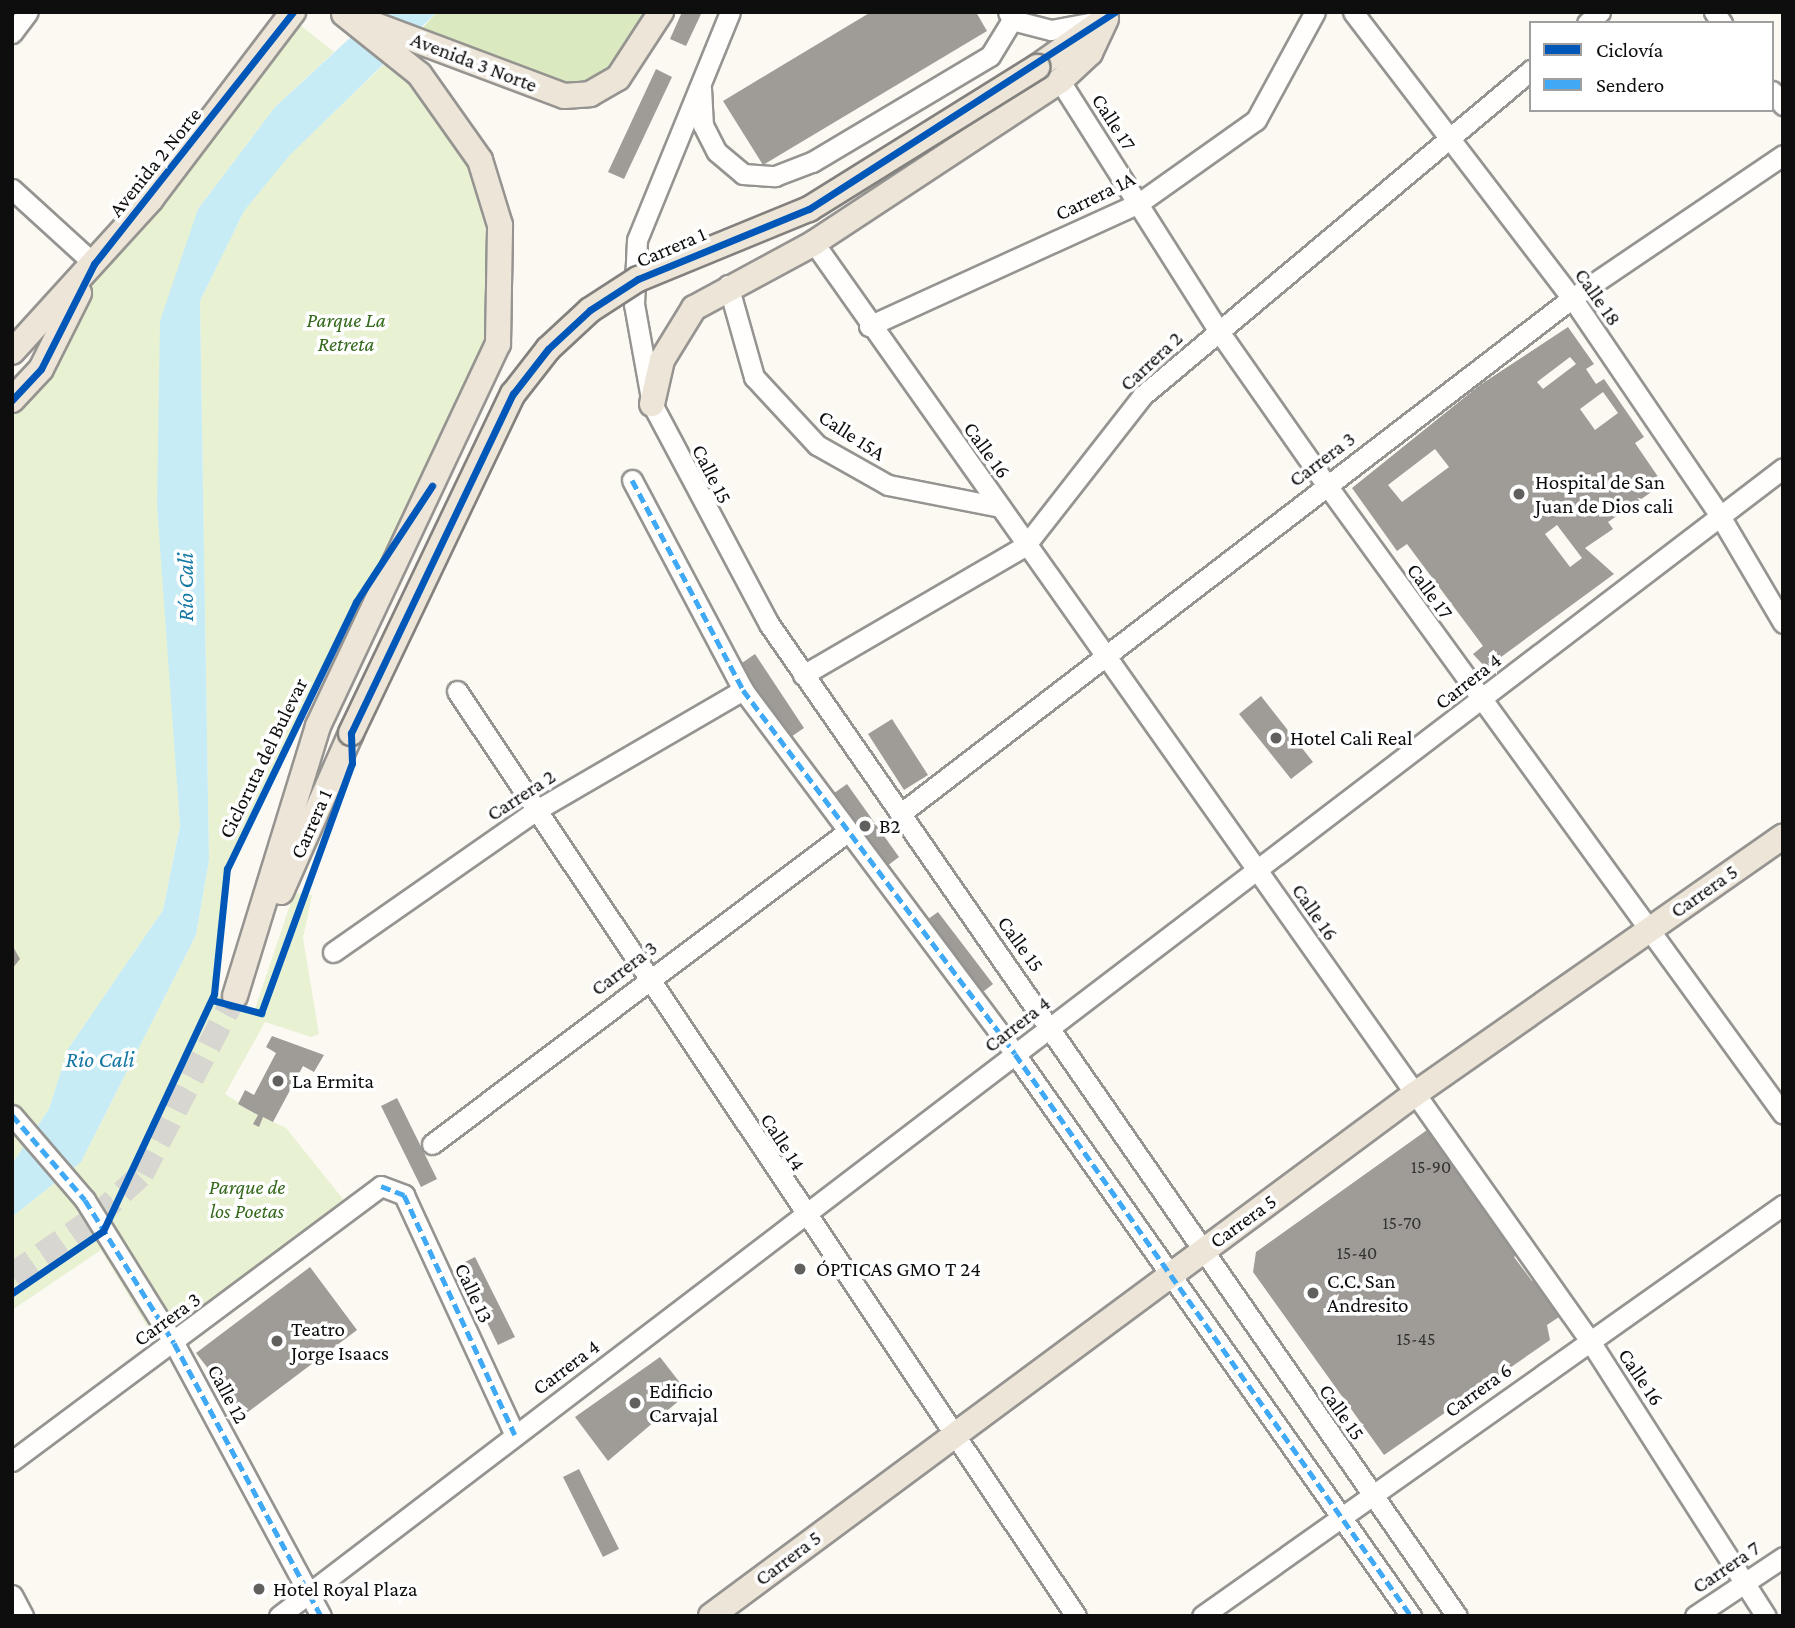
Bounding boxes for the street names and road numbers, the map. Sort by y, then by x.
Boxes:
street label: Avenida 3 Norte [407,26,541,98]
street label: Calle 17 [1086,89,1142,155]
street label: Avenida 2 Norte [103,102,207,222]
street label: Carrera 1A [1051,166,1139,226]
street label: Carrera 1 [632,221,710,273]
street label: Calle 18 [1569,263,1627,331]
street label: Carrera 2 [1114,326,1188,396]
street label: Calle 15A [814,404,890,466]
street label: Calle 16 [958,417,1016,483]
street label: Carrera 3 [1284,426,1360,492]
street label: Calle 15 [686,440,738,508]
street label: Calle 17 [1401,558,1459,624]
street label: Carrera 4 [1430,647,1506,715]
street label: Cicloruta del Bulevar [213,674,313,842]
street label: Carrera 2 [482,764,560,826]
street label: Carrera 1 [285,785,337,863]
street label: Carrera 5 [1666,859,1742,923]
street label: Calle 16 [1286,879,1344,945]
street label: Calle 15 [992,911,1050,977]
street label: Carrera 3 [586,935,662,1001]
street label: Carrera 4 [979,990,1055,1058]
street label: Calle 14 [755,1108,811,1176]
street label: Carrera 5 [1205,1188,1281,1254]
street label: Calle 13 [449,1259,499,1327]
street label: Carrera 3 [129,1286,205,1352]
street label: Carrera 4 [528,1334,604,1400]
street label: Calle 16 [1613,1343,1669,1411]
street label: Carrera 6 [1439,1357,1517,1423]
street label: Calle 12 [202,1360,254,1428]
street label: Calle 15 [1314,1379,1370,1445]
street label: Carrera 5 [750,1525,826,1591]
street label: Carrera 7 [1687,1535,1765,1599]

